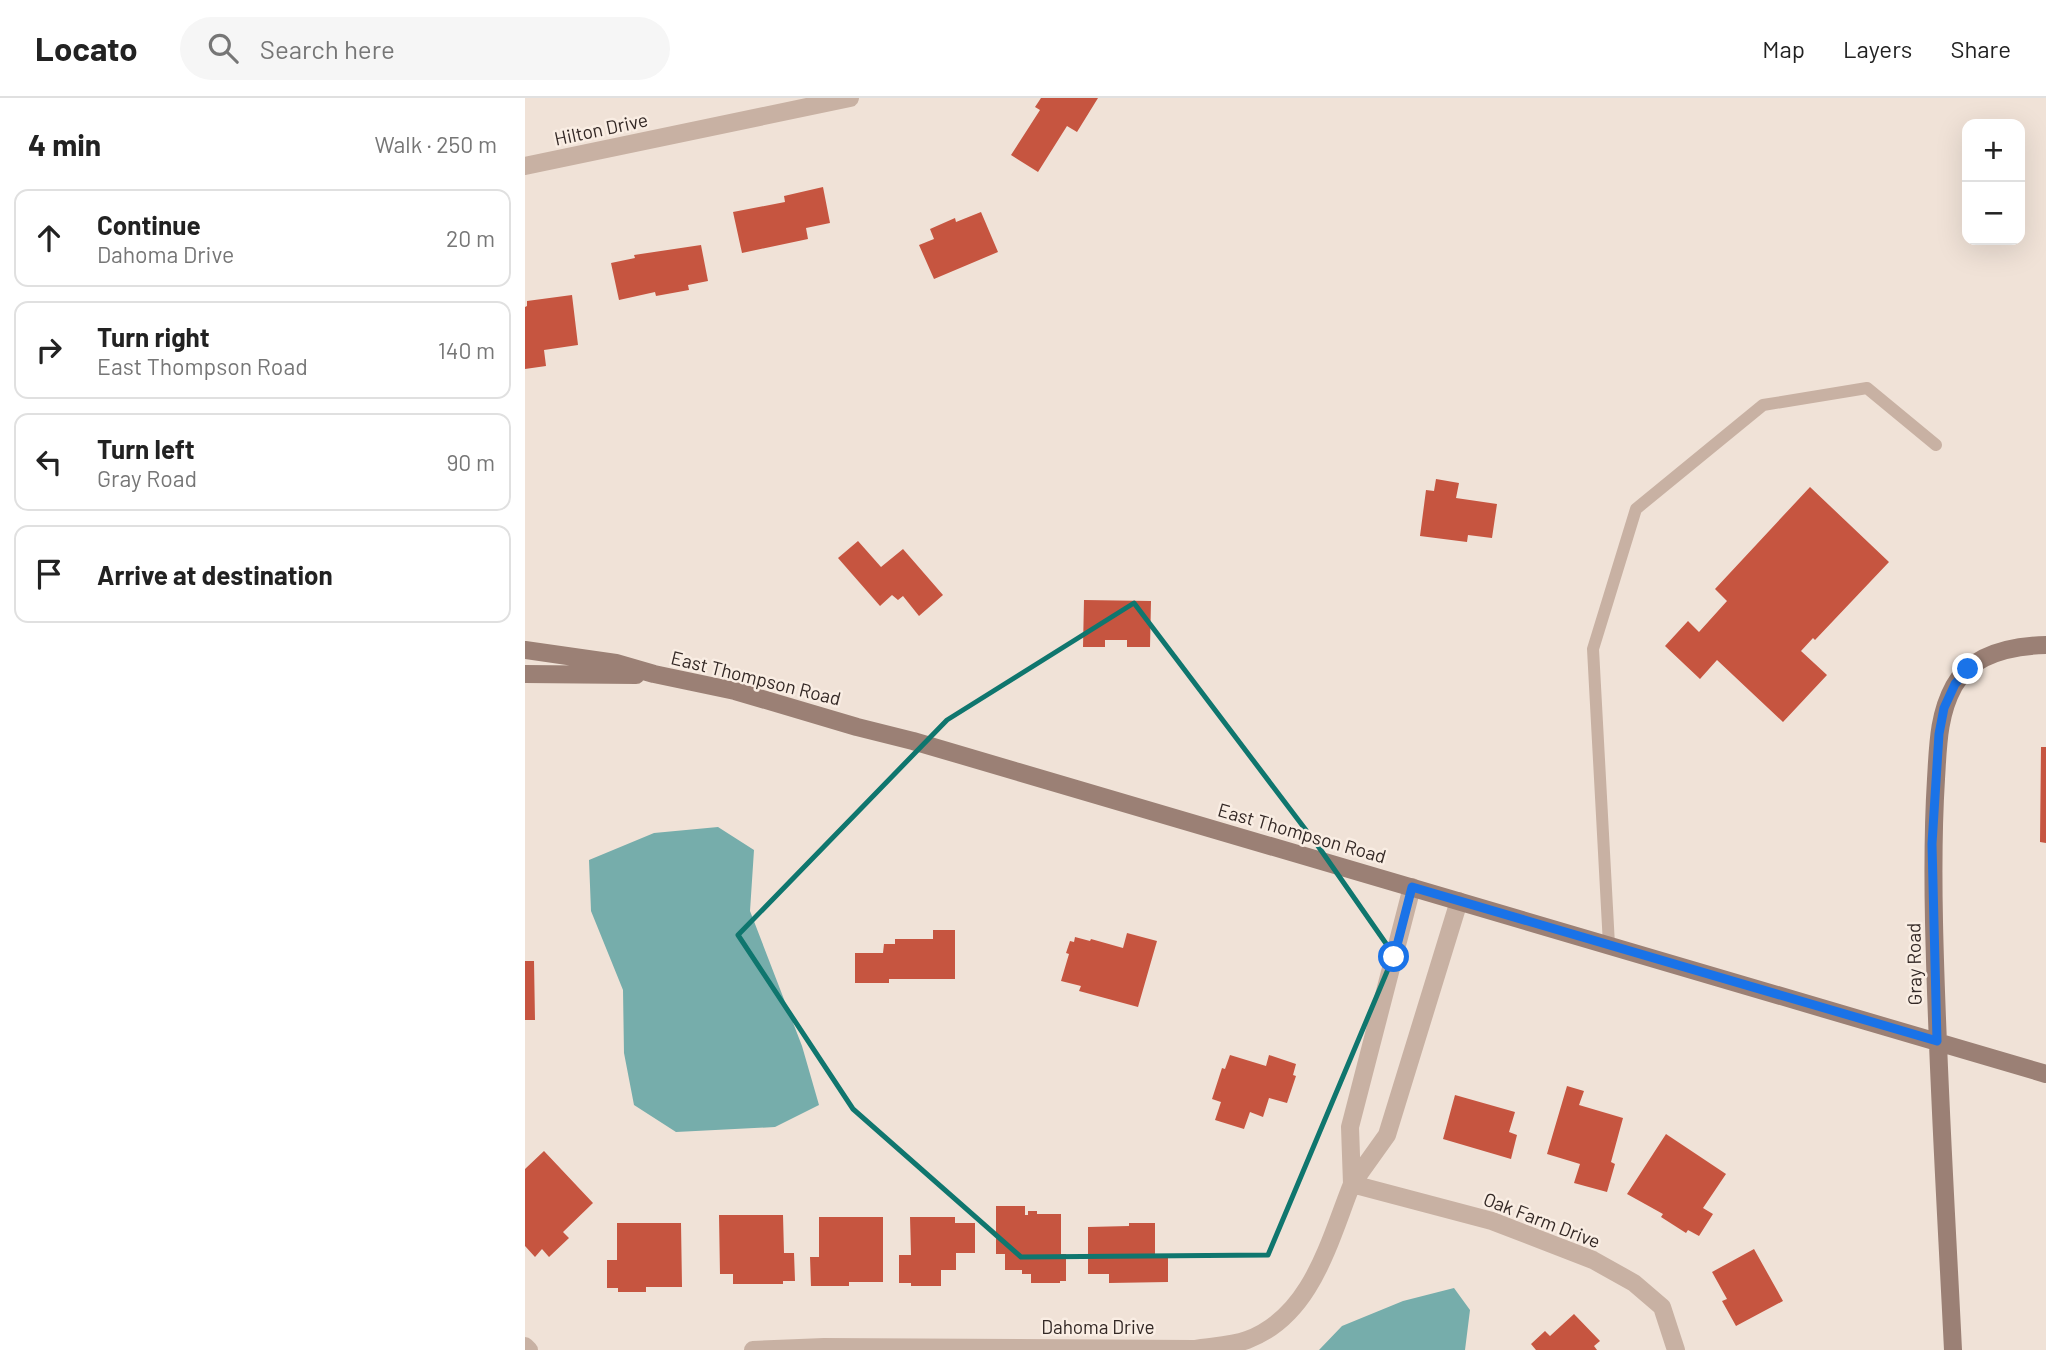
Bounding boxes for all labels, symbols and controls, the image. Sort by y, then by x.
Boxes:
search box [180,17,670,80]
text: Locato [35,28,138,68]
icon: search [204,29,242,67]
text: Search here [260,33,395,64]
text: Map [1762,34,1805,63]
text: Layers [1843,34,1912,63]
text: Share [1950,34,2011,63]
street label: Hilton Drive [552,107,650,150]
map controls [1962,119,2025,245]
button: + [1962,119,2025,182]
text: 4 min [28,126,101,162]
text: Walk · 250 m [375,130,497,158]
button: − [1962,182,2025,245]
text: Continue [97,209,201,240]
icon: ahead [30,219,68,257]
text: 20 m [446,224,495,252]
text: Dahoma Drive [97,240,234,268]
text: Turn right [97,321,210,352]
icon: right [30,331,68,369]
text: 140 m [438,336,495,364]
text: East Thompson Road [97,352,308,380]
text: Turn left [97,433,195,464]
icon: left [30,443,68,481]
text: 90 m [446,448,495,476]
text: Gray Road [97,464,197,492]
icon: arrive [30,555,68,593]
text: Arrive at destination [97,559,333,590]
street label: East Thompson Road [669,645,843,710]
route end [1952,653,1983,684]
street label: East Thompson Road [1215,797,1389,868]
street label: Gray Road [1901,922,1926,1006]
route start [1378,941,1409,972]
street label: Oak Farm Drive [1480,1187,1604,1252]
street label: Dahoma Drive [1041,1315,1155,1338]

